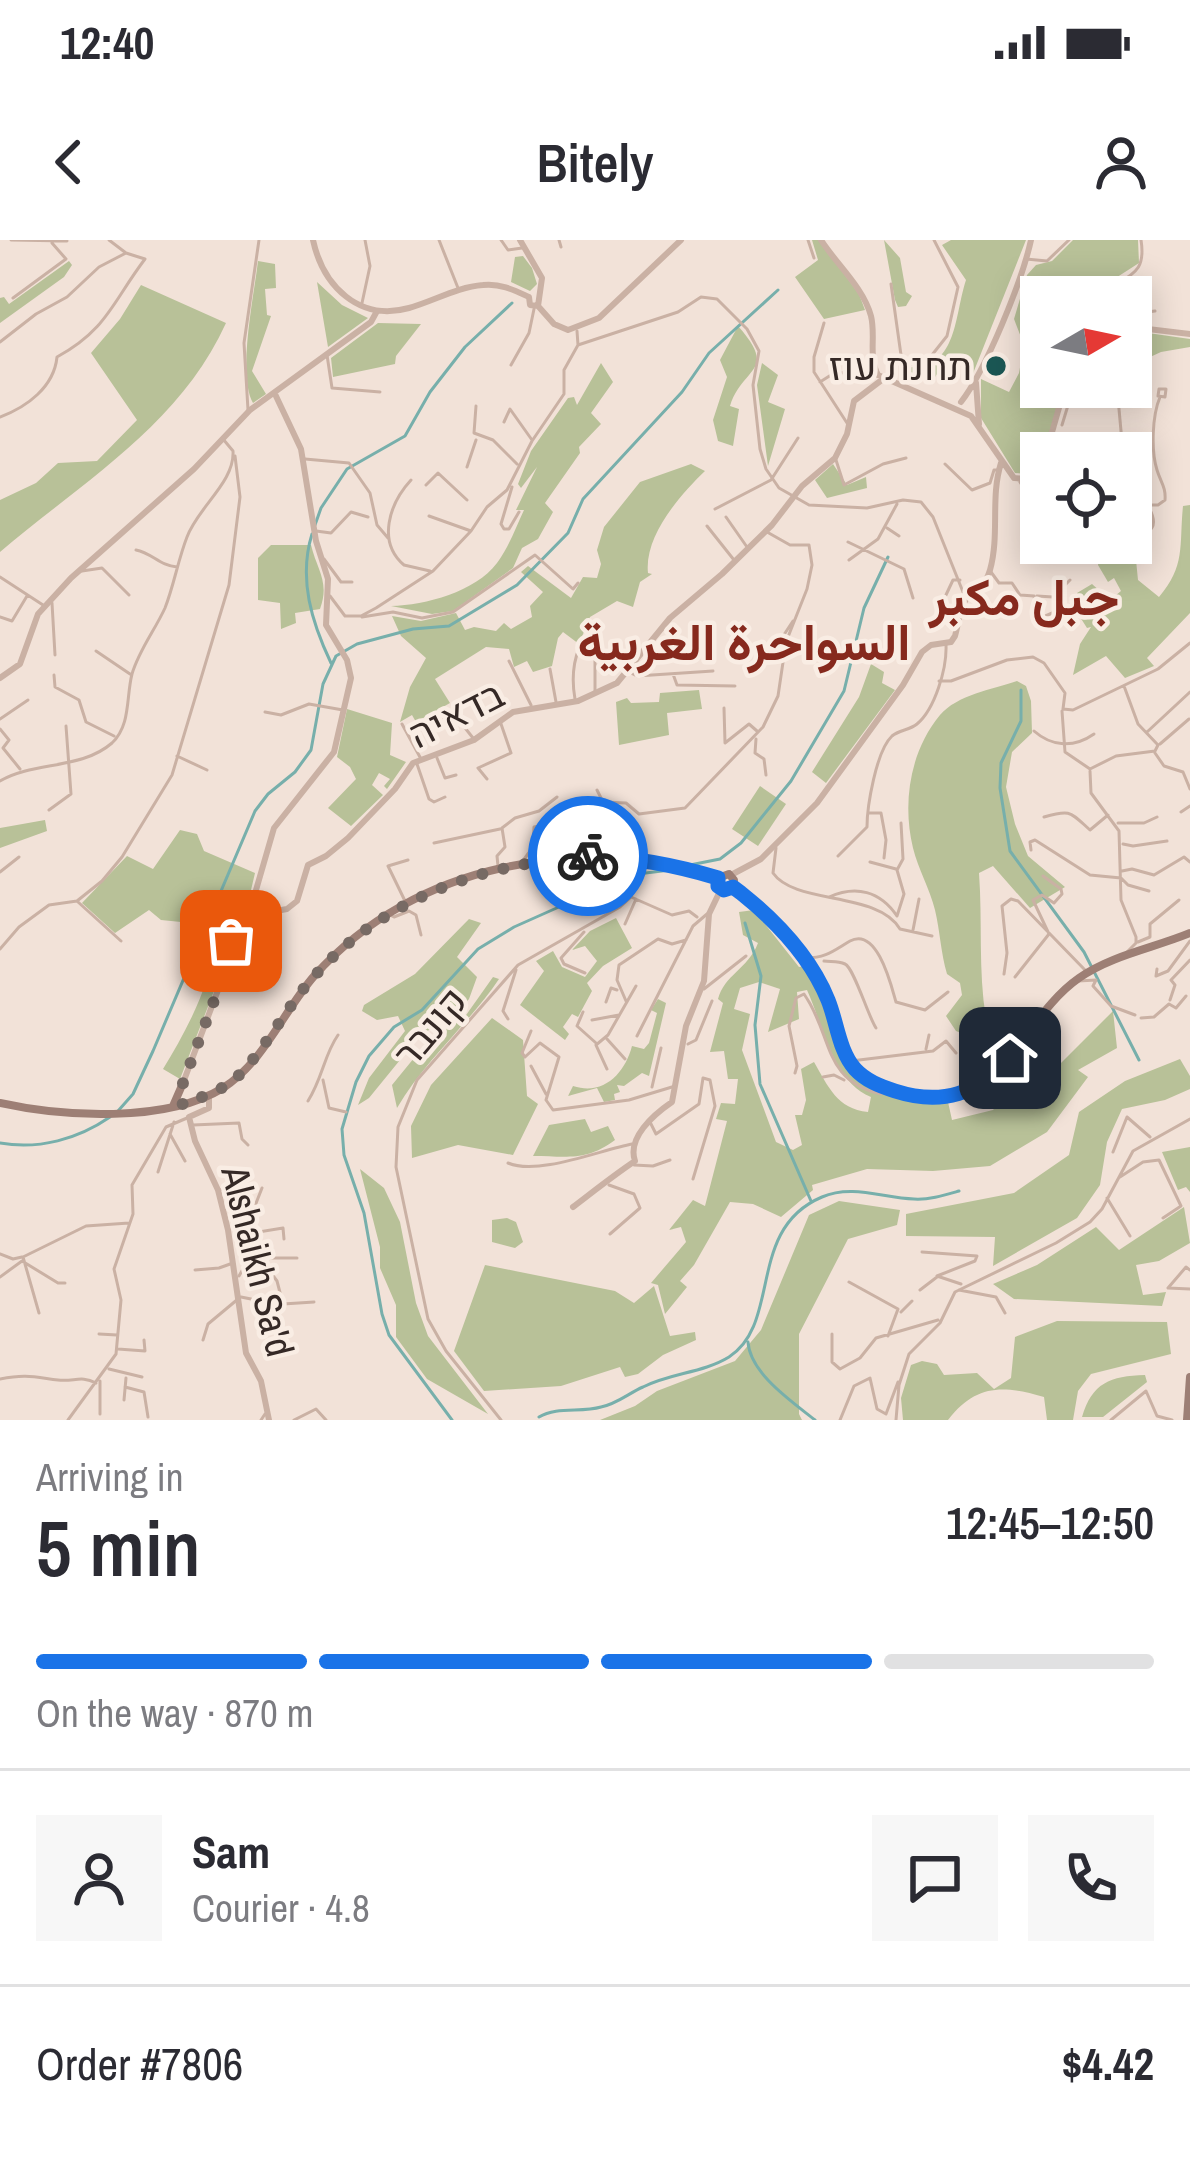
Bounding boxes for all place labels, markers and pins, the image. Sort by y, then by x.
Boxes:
place label: תחנת עוז [829,340,972,392]
marker: תחנת עוז [983,353,1009,379]
pin [180,890,282,992]
pin [959,1007,1061,1109]

